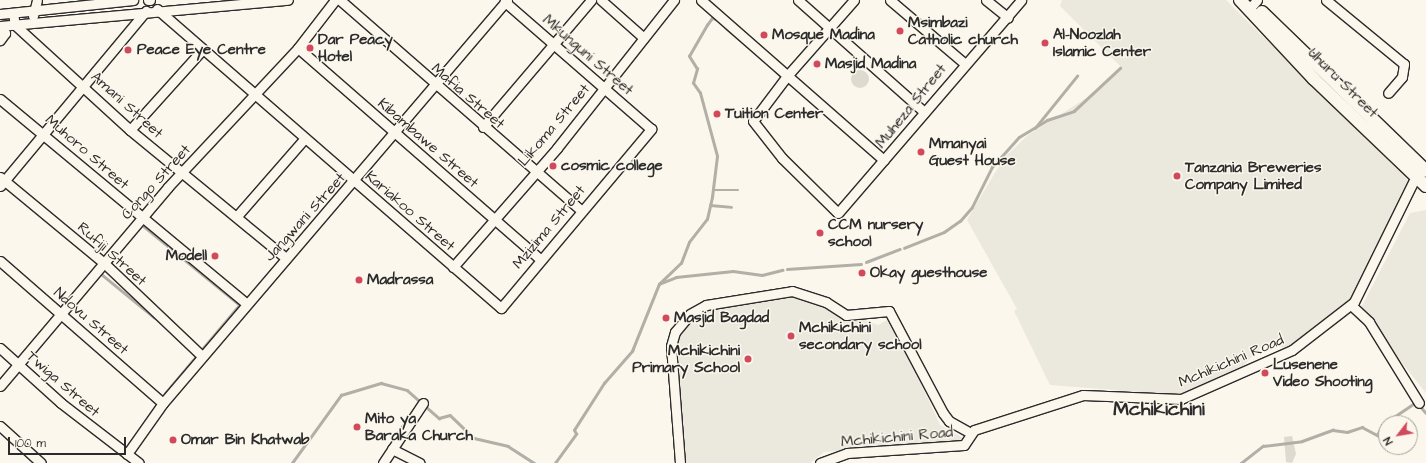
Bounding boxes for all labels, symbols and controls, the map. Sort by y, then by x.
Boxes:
street label: Mkunguni Street [539,11,637,99]
place label: Msimbazi Catholic church [908,13,1018,48]
place label: Al-Noozlah Islamic Center [1053,25,1151,60]
place label: Mosque Madina [772,26,875,44]
marker: Msimbazi Catholic church [895,26,905,36]
place label: Dar Peacy Hotel [318,30,393,65]
marker: Mosque Madina [759,30,769,40]
marker: Al-Noozlah Islamic Center [1040,38,1050,48]
place label: Peace Eye Centre [137,41,266,59]
marker: Dar Peacy Hotel [305,43,315,53]
marker: Peace Eye Centre [122,44,134,56]
street label: Uhuru Street [1304,44,1382,122]
place label: Masjid Madina [825,55,916,73]
street label: Mafia Street [428,59,508,133]
marker: Masjid Madina [812,59,822,69]
street label: Muheza Street [872,60,950,152]
street label: Amani Street [87,68,167,142]
street label: Likoma Street [514,80,594,170]
street label: Kibambawe Street [374,94,482,192]
place label: Tuition Center [725,105,823,123]
marker: Tuition Center [712,109,722,119]
street label: Muhoro Street [42,111,132,193]
place label: Mmanyai Guest House [929,134,1015,169]
street label: Congo Street [118,141,194,223]
marker: Mmanyai Guest House [916,147,926,157]
place label: cosmic college [561,157,663,175]
place label: Tanzania Breweries Company Limited [1185,158,1321,193]
marker: cosmic college [548,161,558,171]
street label: Kariakoo Street [361,167,459,255]
street label: Jangwani Street [261,169,349,265]
marker: Tanzania Breweries Company Limited [1172,171,1182,181]
street label: Mzizima Street [509,182,589,272]
place label: CCM nursery school [828,215,923,250]
street label: Rufiji Street [74,218,150,290]
marker: CCM nursery school [815,228,825,238]
place label: Modell [166,247,207,265]
marker: Modell [210,251,220,261]
place label: Okay guesthouse [870,264,987,282]
marker: Okay guesthouse [857,268,867,278]
place label: Madrassa [367,271,433,289]
marker: Madrassa [354,275,364,285]
street label: Ndovu Street [50,284,132,358]
place label: Masjid Bagdad [674,309,769,327]
marker: Masjid Bagdad [661,313,671,323]
place label: Mchikichini secondary school [799,318,922,353]
marker: Mchikichini secondary school [786,331,796,341]
street label: Mchikichini Road [1176,331,1286,391]
place label: Mchikichini Primary School [632,341,740,376]
street label: Twiga Street [23,347,103,421]
marker: Mchikichini Primary School [743,354,753,364]
place label: Lusenene Video Shooting [1273,355,1372,390]
marker: Lusenene Video Shooting [1260,368,1270,378]
district label: Mchikichini [1113,399,1205,421]
place label: Mito ya Baraka Church [365,409,473,444]
north arrow [1378,415,1418,455]
marker: Mito ya Baraka Church [352,422,362,432]
street label: Mchikichini Road [840,423,954,451]
scale bar [10,429,128,455]
place label: Omar Bin Khatwab [181,431,309,449]
text: N [1380,434,1396,448]
text: 100 m [15,435,46,452]
marker: Omar Bin Khatwab [168,435,178,445]

